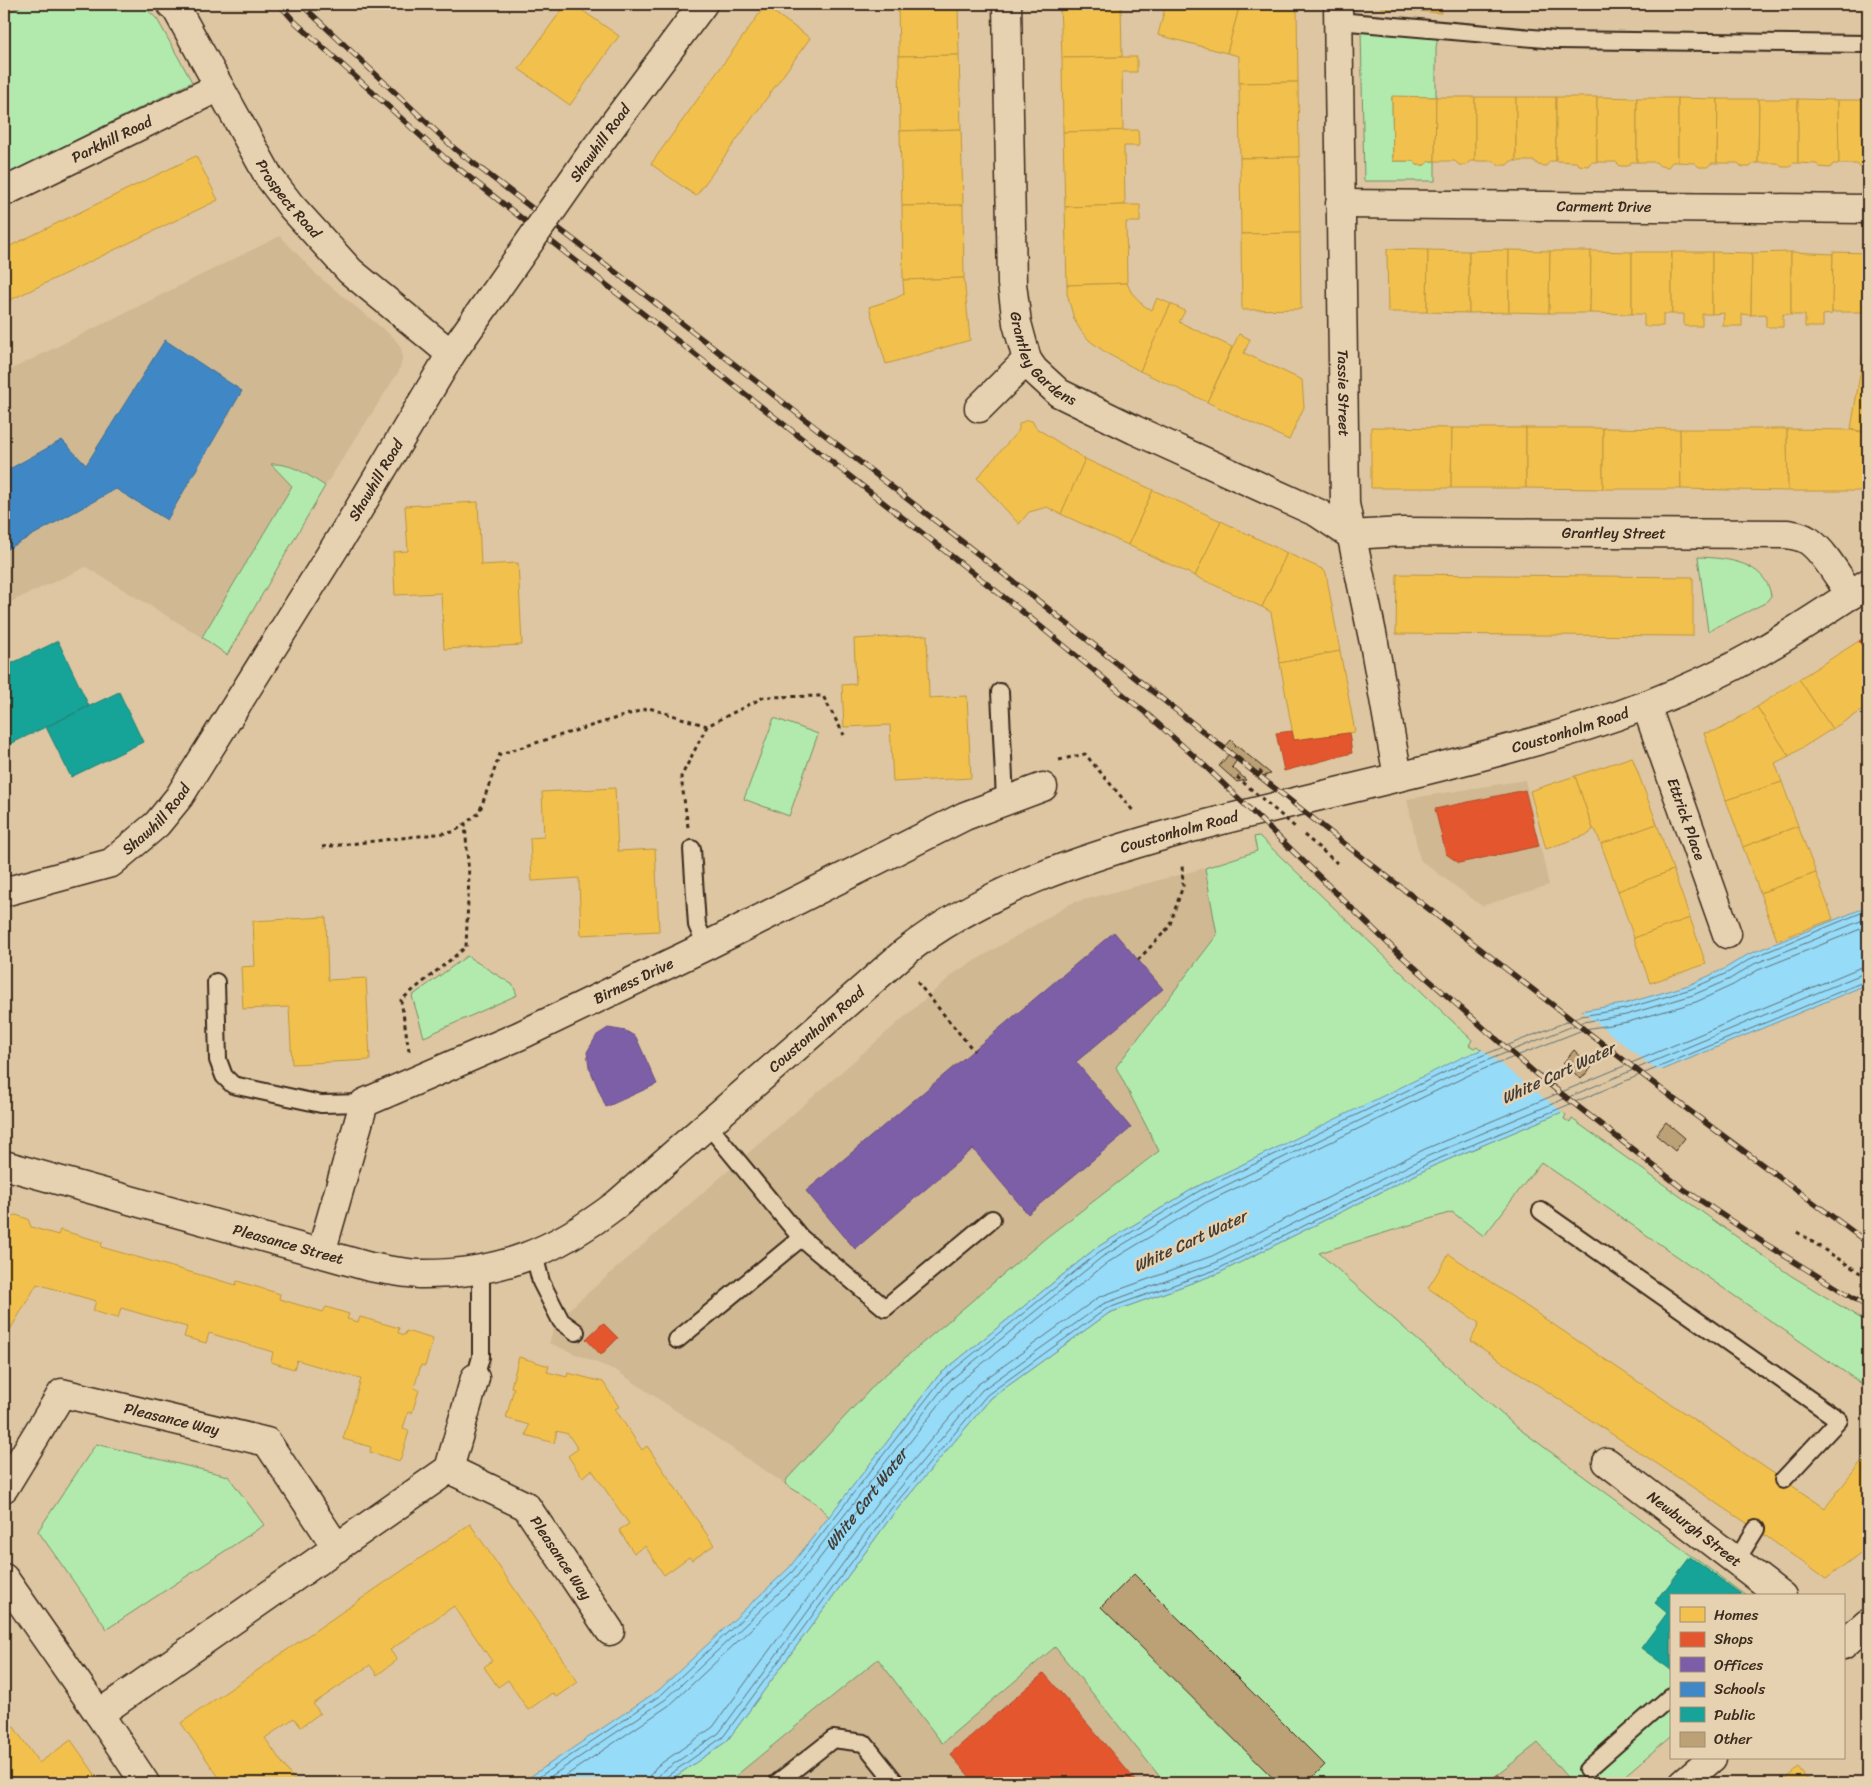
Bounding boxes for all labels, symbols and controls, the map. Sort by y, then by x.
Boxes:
street label: Shawhill Road [563,97,638,188]
street label: Parkhill Road [67,108,158,170]
street label: Prospect Road [249,154,328,245]
street label: Carment Drive [1556,193,1652,220]
street label: Grantley Gardens [1003,310,1082,413]
street label: Tassie Street [1330,349,1357,437]
street label: Shawhill Road [341,433,411,526]
street label: Grantley Street [1562,520,1666,546]
street label: Coustonholm Road [1509,699,1633,760]
street label: Ettrick Place [1660,774,1713,864]
street label: Shawhill Road [116,777,198,862]
street label: Coustonholm Road [1117,803,1242,861]
street label: Birness Drive [589,950,678,1011]
street label: Coustonholm Road [762,979,872,1079]
water label: White Cart Water [1496,1033,1622,1112]
water label: White Cart Water [1128,1201,1254,1280]
street label: Pleasance Street [230,1216,347,1272]
street label: Pleasance Way [121,1395,222,1443]
water label: White Cart Water [817,1440,916,1556]
street label: Newburgh Street [1641,1484,1748,1574]
street label: Pleasance Way [523,1510,599,1606]
legend [1670,1594,1844,1760]
text: Homes [1714,1602,1758,1628]
text: Shops [1714,1626,1754,1652]
text: Offices [1714,1652,1763,1678]
text: Schools [1714,1676,1765,1702]
text: Public [1714,1702,1756,1728]
text: Other [1714,1726,1753,1752]

